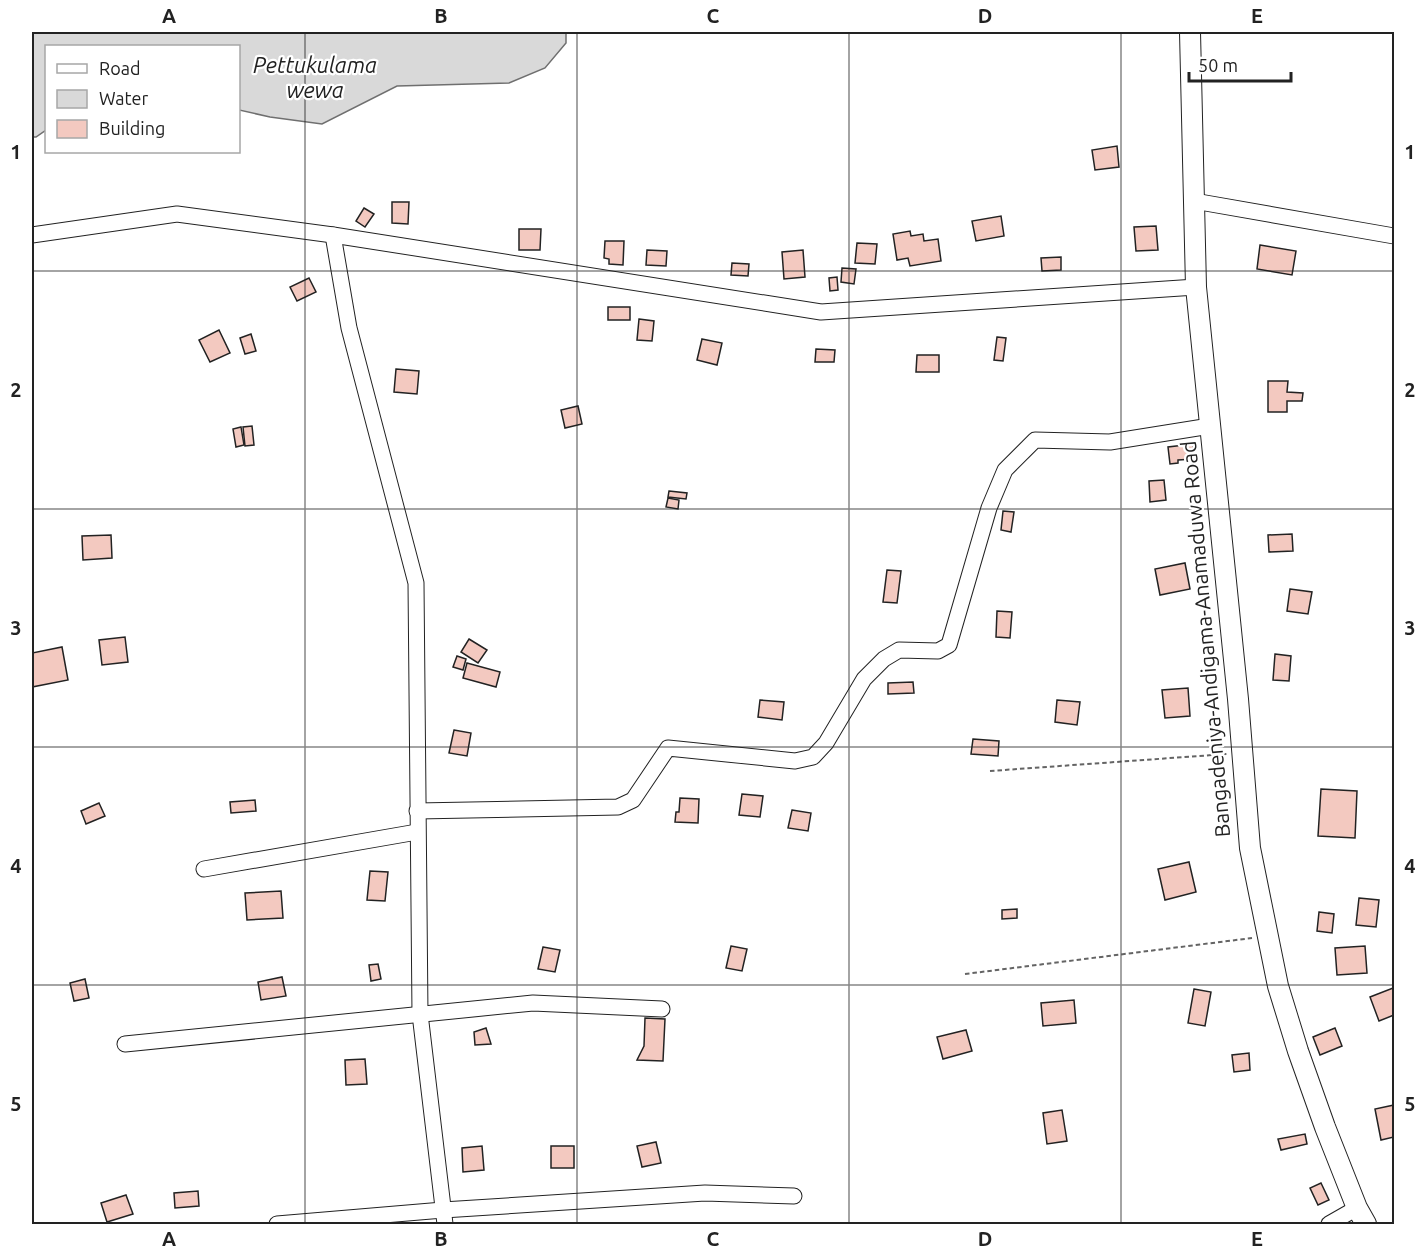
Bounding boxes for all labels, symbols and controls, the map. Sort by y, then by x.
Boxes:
text: A [162,4,176,27]
text: B [434,4,448,27]
text: C [707,4,720,27]
text: D [978,4,992,27]
text: E [1251,4,1263,27]
legend [45,45,240,153]
scale bar [1189,45,1291,83]
water label: Pettukulama wewa [253,52,377,102]
text: 50 m [1198,55,1238,75]
text: Road [99,58,141,78]
text: Water [99,88,149,108]
text: Building [99,118,165,138]
text: 1 [10,140,22,163]
text: 1 [1404,140,1416,163]
text: 2 [10,378,22,401]
text: 2 [1404,378,1416,401]
street label: Bangadeniya-Andigama-Anamaduwa Road [1176,440,1234,838]
text: 3 [10,616,22,639]
text: 3 [1404,616,1416,639]
text: 4 [10,854,22,877]
text: 4 [1404,854,1416,877]
text: 5 [10,1092,22,1115]
text: 5 [1404,1092,1416,1115]
text: A [162,1227,176,1250]
text: B [434,1227,448,1250]
text: C [707,1227,720,1250]
text: D [978,1227,992,1250]
text: E [1251,1227,1263,1250]

